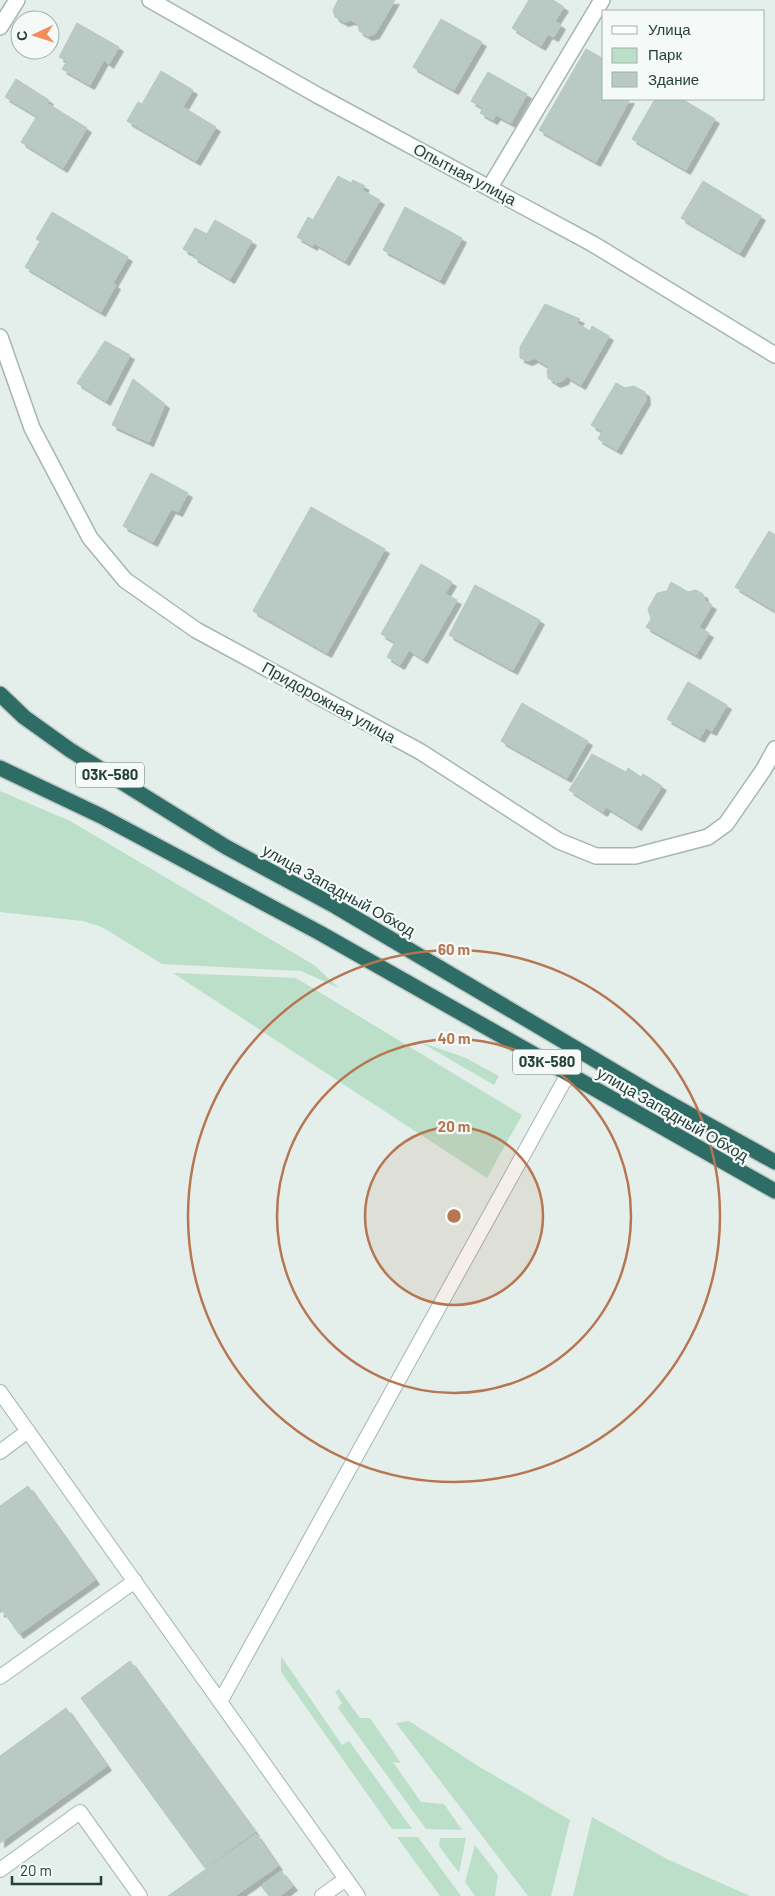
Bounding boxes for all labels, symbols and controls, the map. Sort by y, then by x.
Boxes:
north arrow [10,10,60,60]
legend [602,10,765,100]
text: Улица [648,20,691,38]
text: С [13,30,30,42]
text: Парк [648,45,682,63]
text: Здание [648,70,699,88]
street label: Опытная улица [411,139,520,209]
street label: Придорожная улица [259,657,399,746]
road number: 03К-580 [76,762,144,788]
street label: улица Западный Обход [259,840,420,940]
text: 60 m [438,940,470,958]
text: 40 m [437,1029,471,1047]
road number: 03К-580 [513,1050,581,1074]
street label: улица Западный Обход [594,1062,753,1165]
text: 20 m [438,1117,470,1135]
centre of rings [445,1207,463,1225]
scale bar [12,1854,101,1886]
text: 20 m [20,1861,52,1879]

